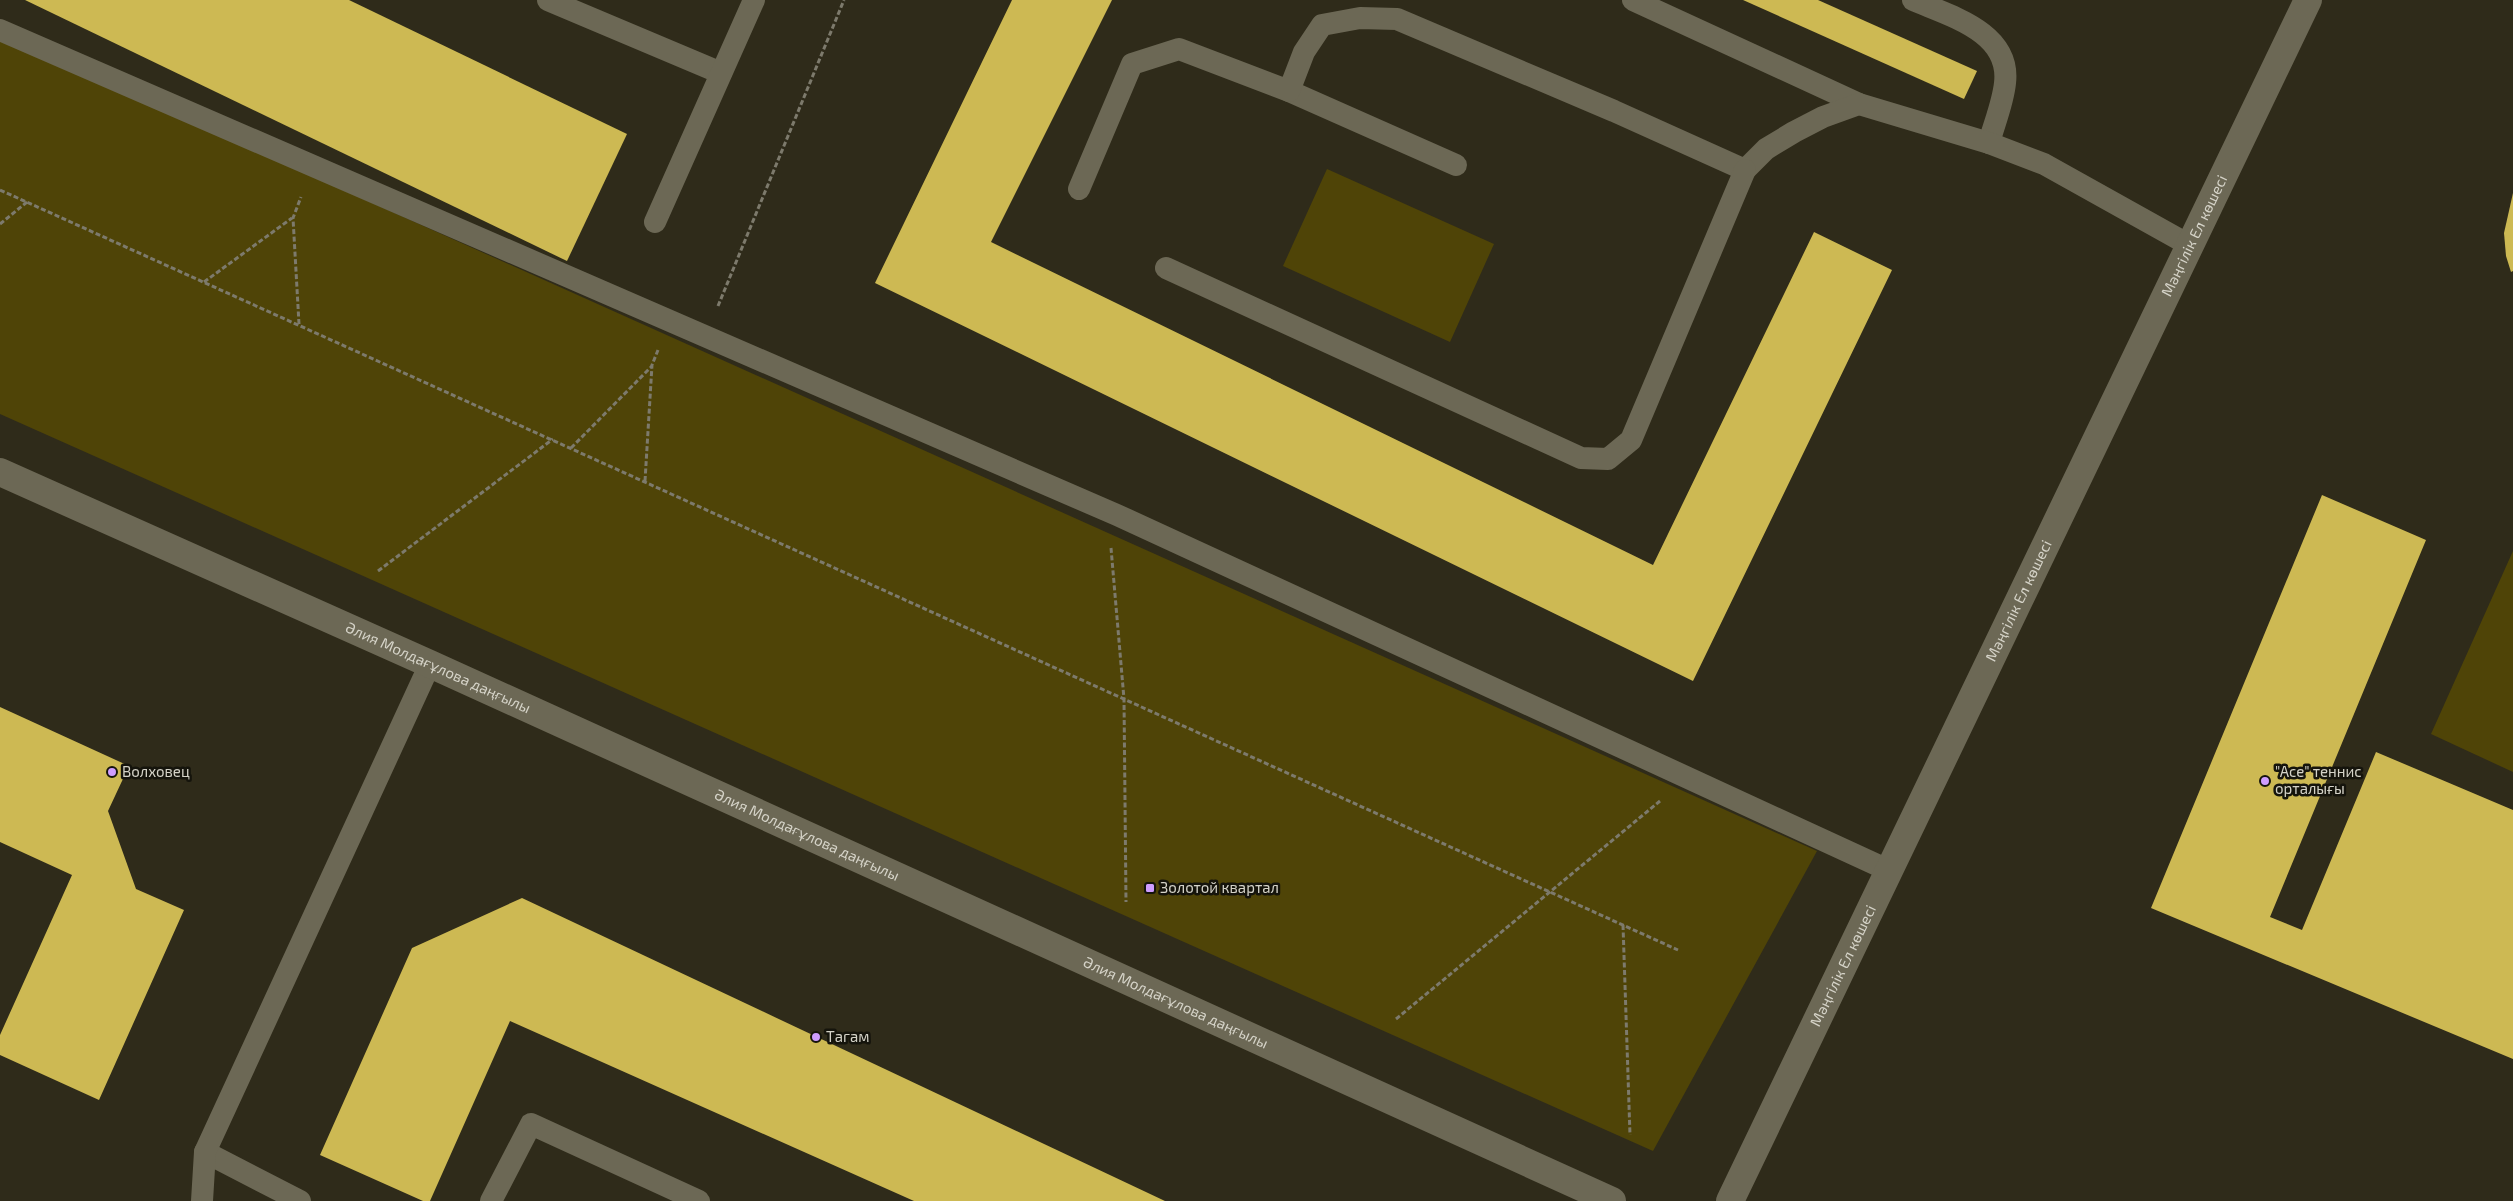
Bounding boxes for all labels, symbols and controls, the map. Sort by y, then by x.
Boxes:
street label: Мәңгілік Ел көшесі [2157,172,2230,299]
street label: Мәңгілік Ел көшесі [1981,537,2055,664]
street label: Әлия Молдағұлова даңғылы [343,618,534,717]
place label: Волховец [122,762,190,780]
place label: "Ace" теннис орталығы [2275,762,2362,797]
marker: Волховец [106,766,118,778]
marker: "Ace" теннис орталығы [2259,775,2271,787]
street label: Әлия Молдағұлова даңғылы [712,785,903,884]
place label: Золотой квартал [1160,878,1279,896]
marker: Золотой квартал [1144,882,1156,894]
street label: Мәңгілік Ел көшесі [1805,902,1879,1029]
street label: Әлия Молдағұлова даңғылы [1081,952,1271,1052]
place label: Тагам [826,1027,869,1045]
marker: Тагам [810,1031,822,1043]

